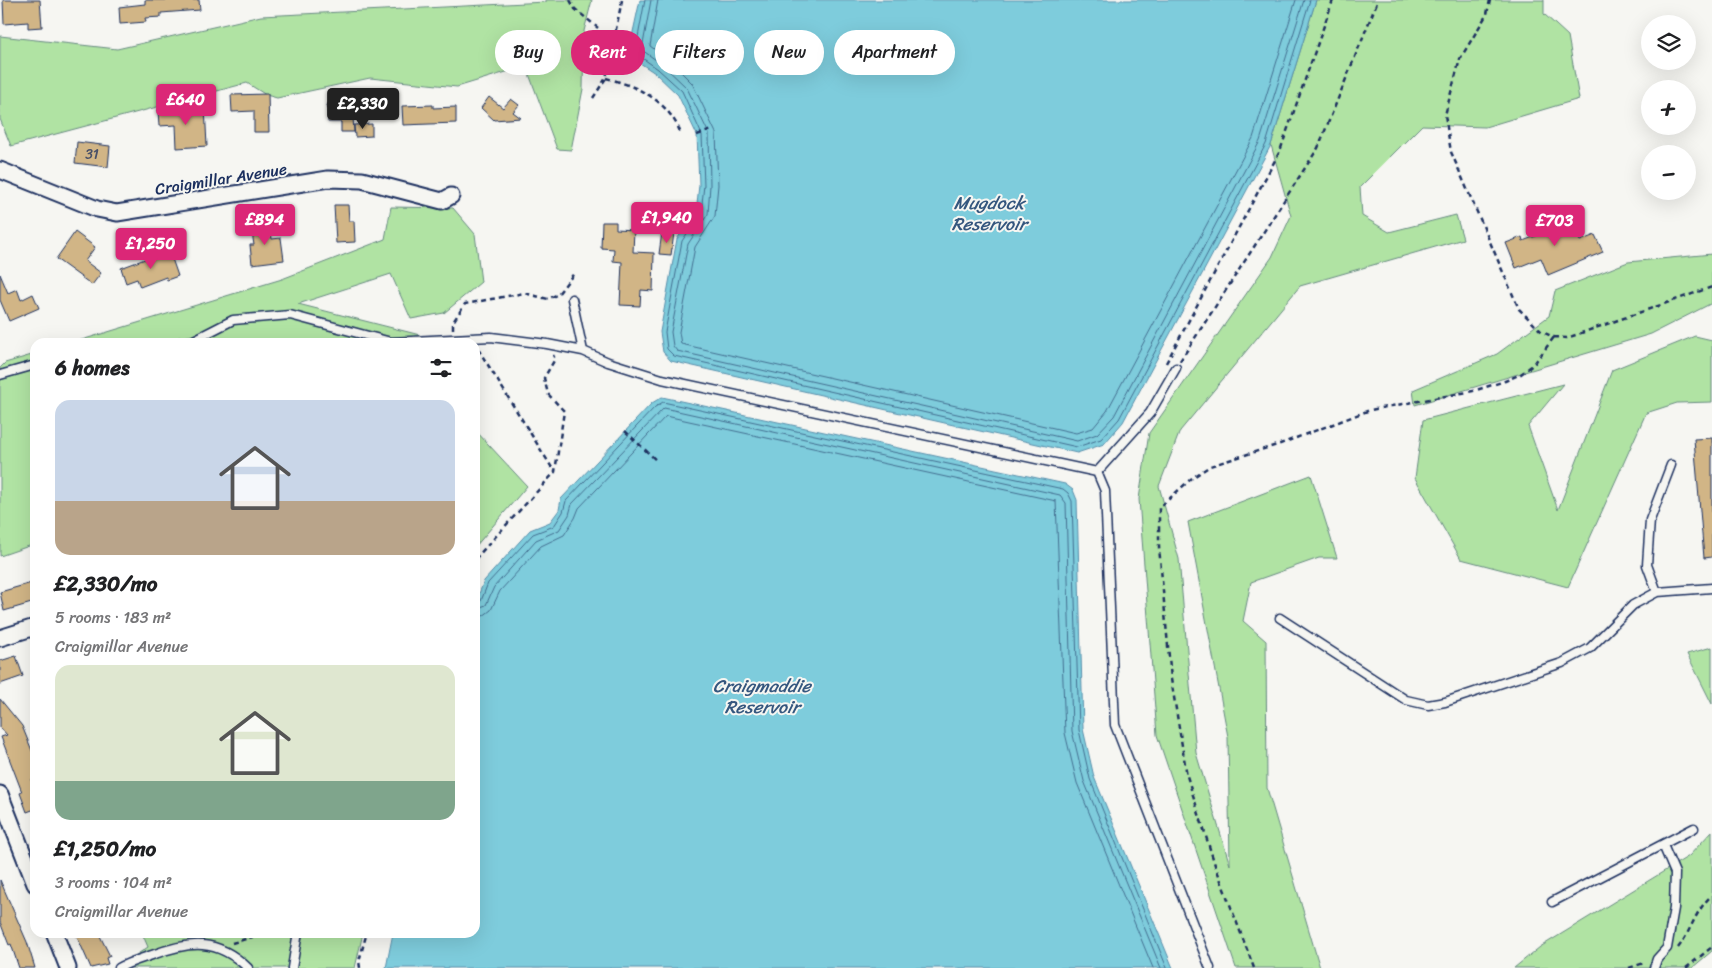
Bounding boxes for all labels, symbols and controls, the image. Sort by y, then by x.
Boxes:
map controls [1641,15,1696,200]
button: layers [1641,15,1696,70]
chip: Buy [495,30,561,75]
chip: Rent [571,30,645,75]
chip: Filters [655,30,744,75]
chip: New [754,30,824,75]
chip: Apartment [834,30,955,75]
button: + [1641,80,1696,135]
pin: £640 [156,84,216,126]
text: £640 [167,85,205,114]
pin: £2,330 [322,88,404,130]
text: £2,330 [338,89,388,118]
house number: 31 [85,142,99,167]
button: − [1641,145,1696,200]
street label: Craigmillar Avenue [153,154,289,204]
water label: Mugdock Reservoir [952,187,1030,240]
pin: £1,940 [626,202,708,244]
text: £1,940 [642,203,692,232]
pin: £894 [235,204,295,246]
pin: £703 [1525,204,1585,247]
text: £894 [246,205,284,234]
text: £703 [1537,206,1573,235]
pin: £1,250 [110,228,192,270]
text: £1,250 [127,229,175,258]
text: 6 homes [55,349,130,387]
icon: filters [427,354,455,382]
icon: home [210,433,300,523]
text: £2,330/mo [55,565,157,603]
text: 5 rooms · 183 m² [55,603,171,632]
text: Craigmillar Avenue [55,632,188,661]
water label: Craigmaddie Reservoir [713,670,813,723]
icon: home [210,698,300,788]
text: £1,250/mo [55,830,156,868]
text: 3 rooms · 104 m² [55,868,172,897]
text: Craigmillar Avenue [55,897,188,926]

